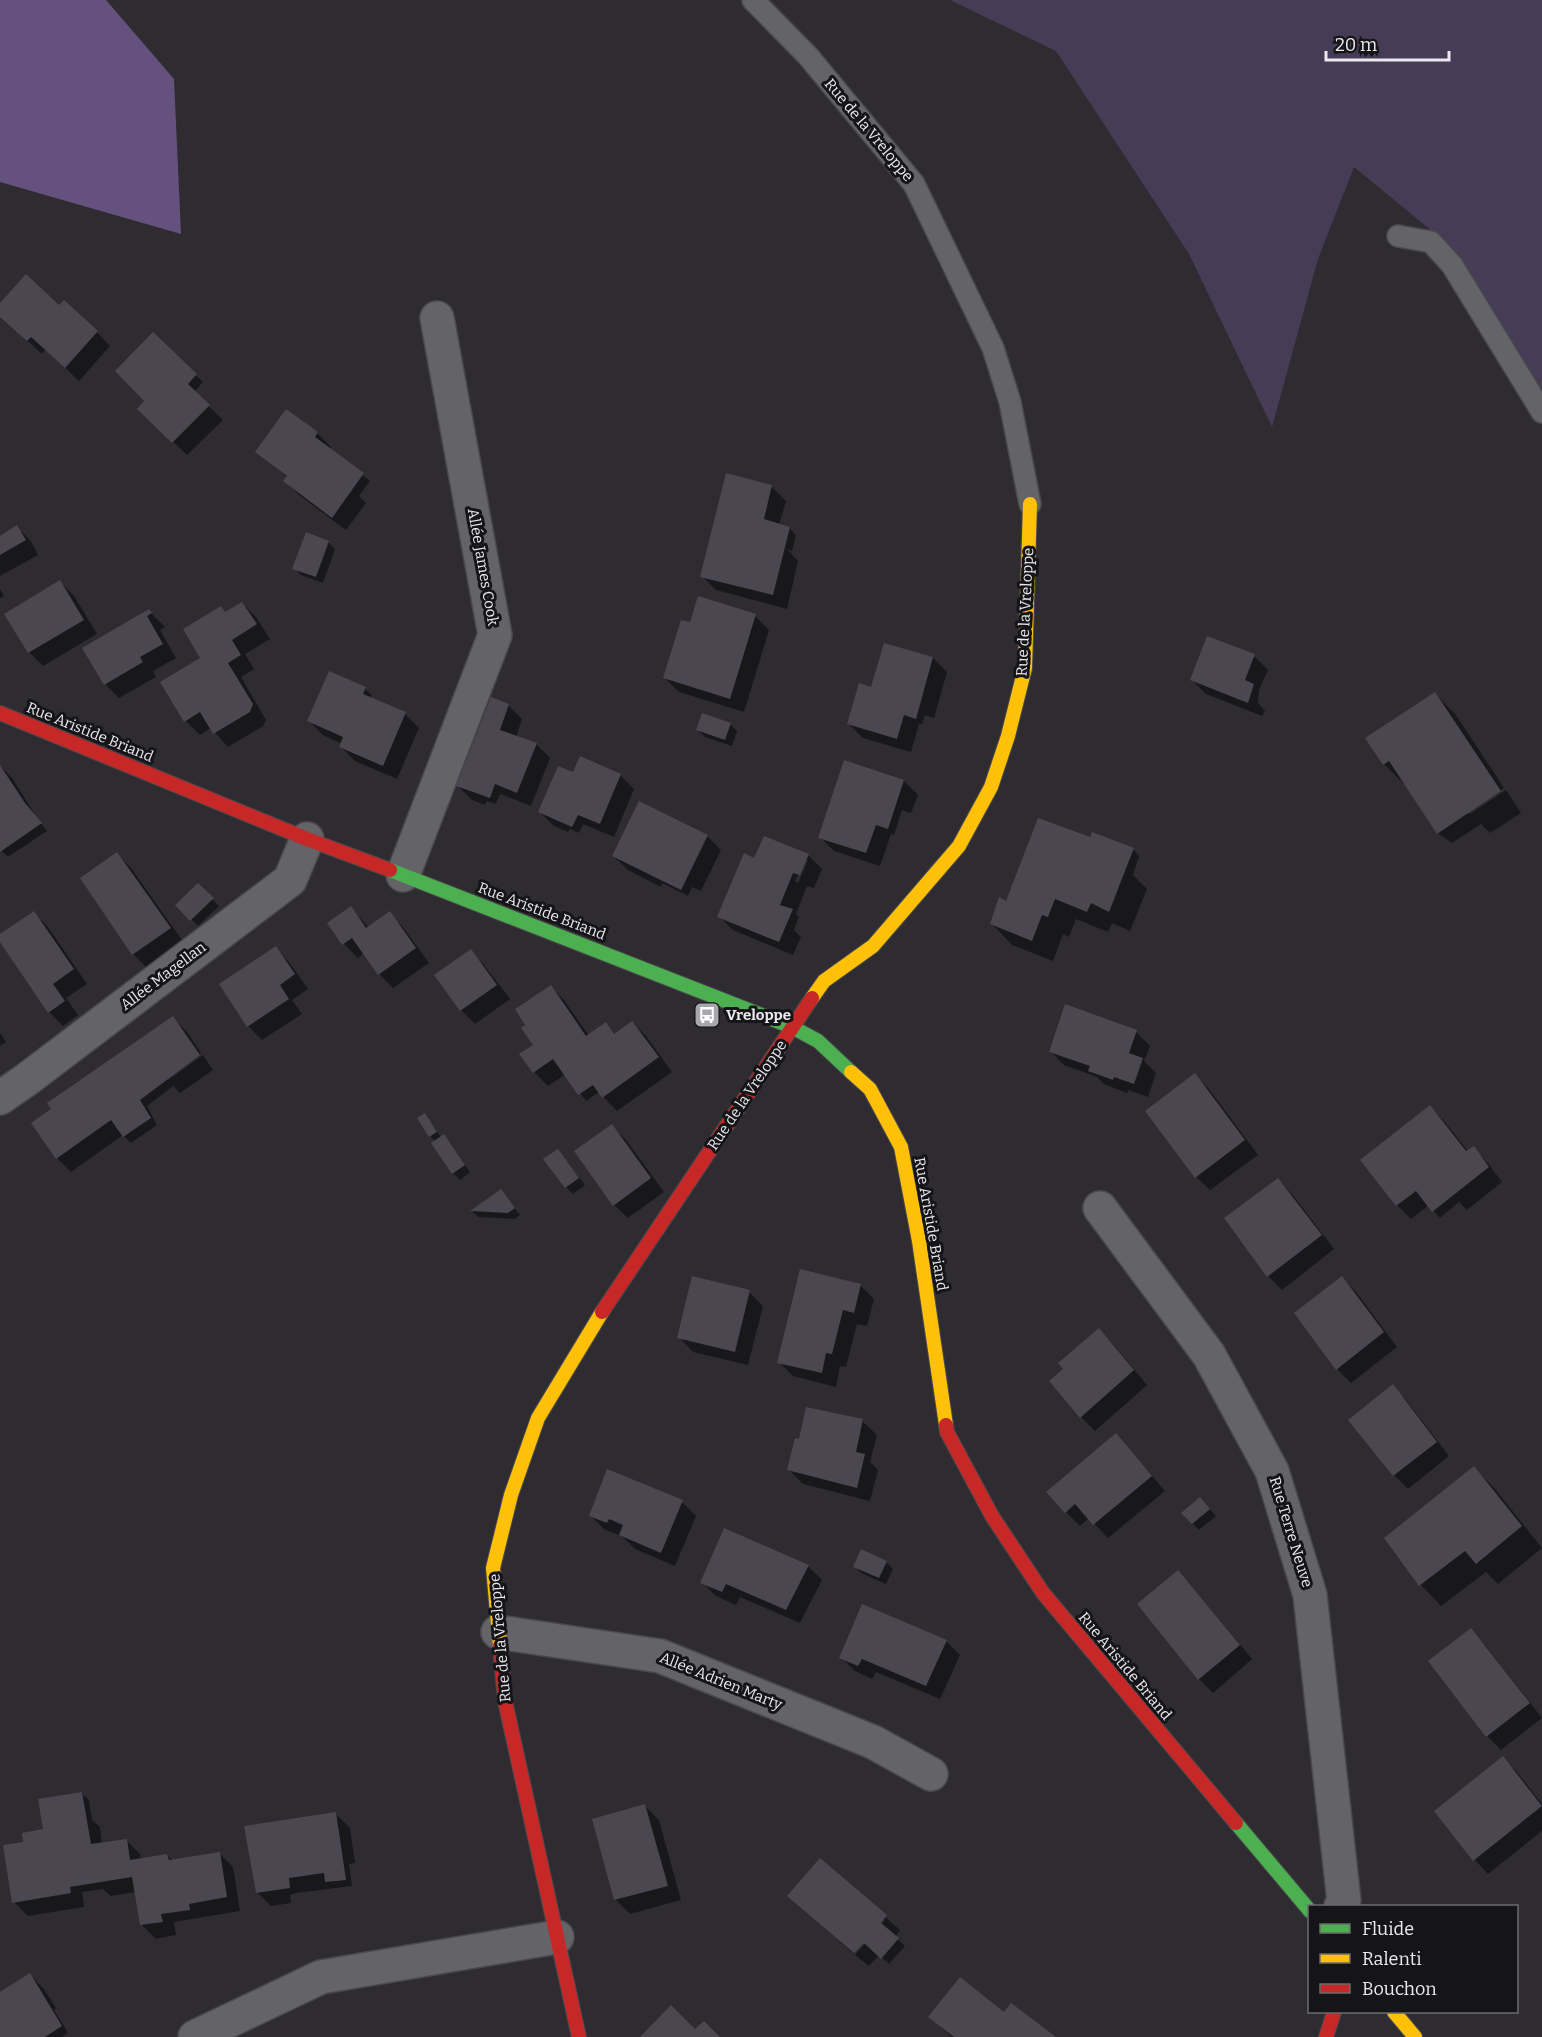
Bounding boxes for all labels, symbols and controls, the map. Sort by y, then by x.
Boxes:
scale bar [1326,24,1449,62]
text: 20 m [1335,34,1377,56]
street label: Rue de la Vreloppe [821,75,917,185]
street label: Allée James Cook [464,507,502,628]
street label: Rue de la Vreloppe [1013,547,1037,677]
street label: Rue Aristide Briand [24,698,156,766]
street label: Rue Aristide Briand [476,878,608,944]
street label: Allée Magellan [117,938,210,1014]
bus stop icon: Vreloppe [692,1000,722,1030]
place label: Vreloppe [726,1006,791,1024]
street label: Rue de la Vreloppe [704,1037,790,1153]
street label: Rue Aristide Briand [910,1156,952,1292]
street label: Rue Terre Neuve [1266,1474,1316,1590]
street label: Rue de la Vreloppe [485,1573,515,1703]
street label: Rue Aristide Briand [1075,1608,1175,1724]
street label: Allée Adrien Marty [657,1648,785,1714]
legend [1308,1905,1518,2013]
text: Fluide [1362,1918,1414,1940]
text: Ralenti [1362,1948,1422,1970]
text: Bouchon [1362,1978,1437,2000]

